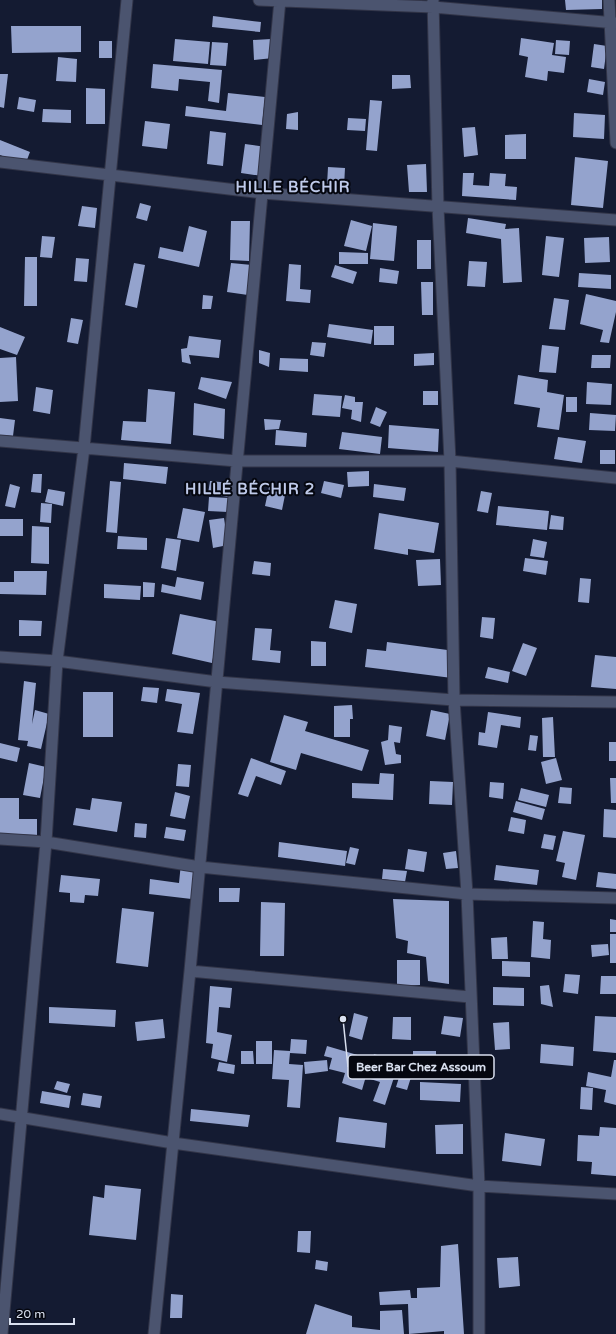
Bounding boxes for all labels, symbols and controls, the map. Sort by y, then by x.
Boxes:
district label: HILLE BÉCHIR [236,177,350,196]
district label: HILLÉ BÉCHIR 2 [185,479,315,498]
callout: Beer Bar Chez Assoum [348,1055,494,1079]
text: Beer Bar Chez Assoum [356,1060,486,1074]
scale bar [10,1300,74,1326]
text: 20 m [16,1307,45,1321]

